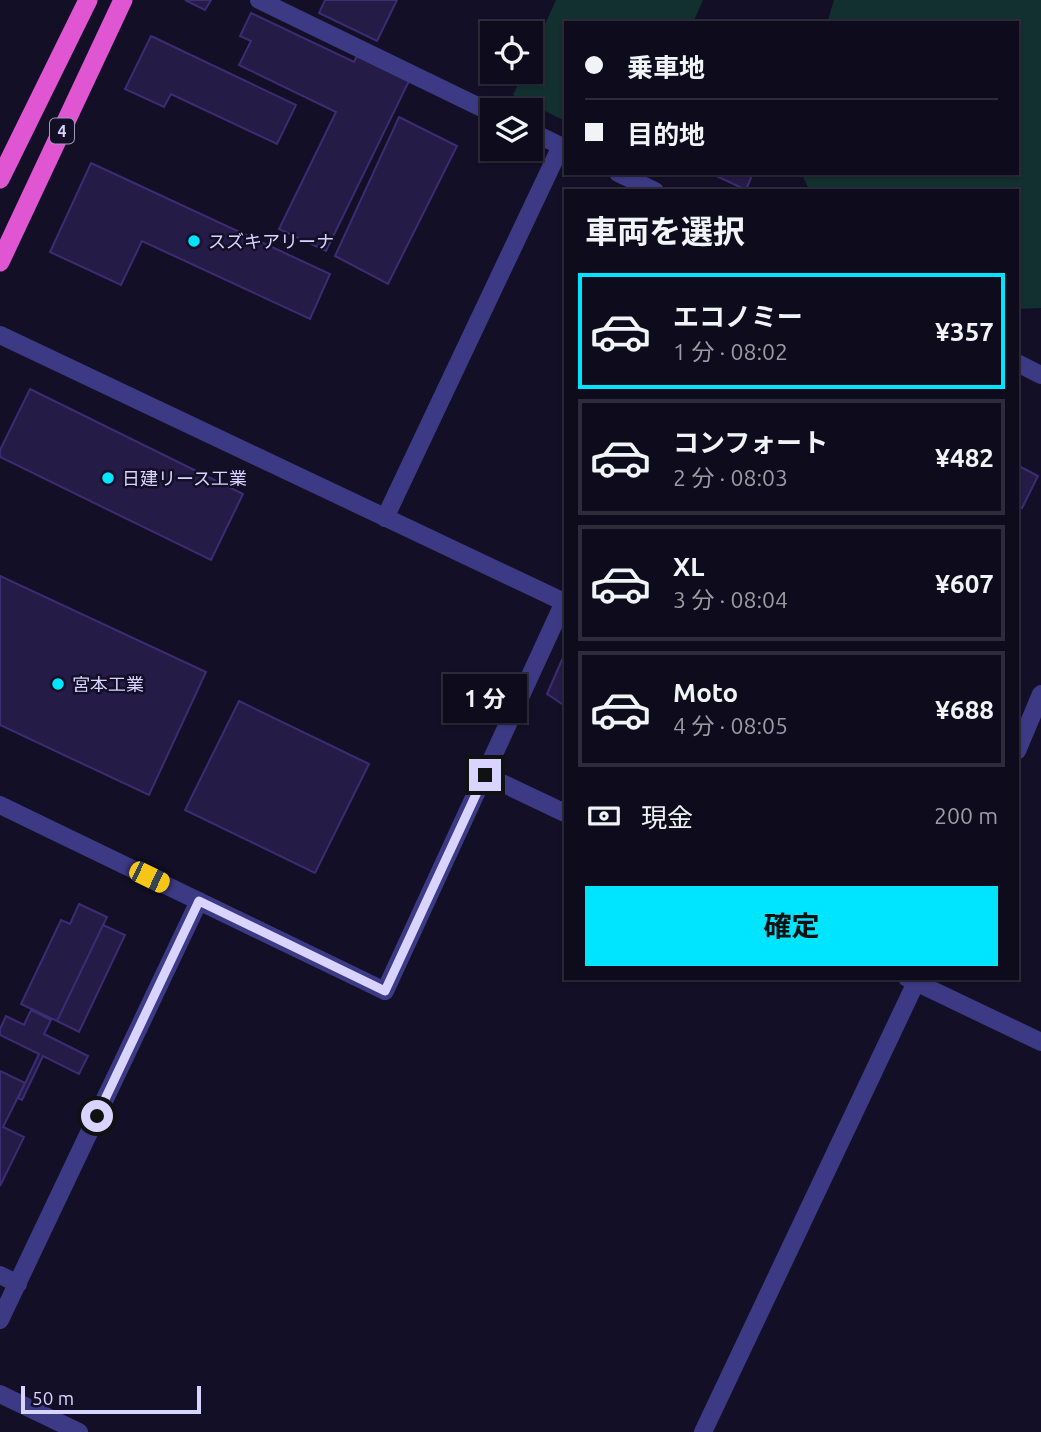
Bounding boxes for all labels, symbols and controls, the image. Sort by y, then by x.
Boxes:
map controls [480,21,543,161]
button: locate [480,21,543,84]
text: 乗車地 [627,53,705,82]
button: layers [480,98,543,161]
road number: 4 [50,119,74,144]
text: 目的地 [627,120,705,149]
text: 車両を選択 [585,213,745,249]
place label: スズキアリーナ [208,231,334,251]
marker: スズキアリーナ [186,233,202,249]
icon: car [589,300,652,363]
text: エコノミー [673,302,803,331]
text: ¥357 [935,317,994,346]
text: 1 分 · 08:02 [673,339,788,364]
icon: car [589,426,652,489]
text: コンフォート [673,428,828,457]
text: ¥482 [935,443,994,472]
text: 2 分 · 08:03 [673,465,788,490]
place label: 日建リース工業 [122,468,247,488]
marker: 日建リース工業 [100,470,116,486]
icon: car [589,552,652,615]
text: XL [673,552,704,581]
text: ¥607 [935,569,994,598]
text: 3 分 · 08:04 [673,587,788,612]
place label: 宮本工業 [72,674,144,694]
callout: 1 分 [443,674,527,722]
marker: 宮本工業 [50,676,66,692]
icon: car [589,678,652,741]
text: Moto [673,678,738,707]
text: 1 分 [464,686,506,711]
text: ¥688 [935,695,994,724]
text: 4 分 · 08:05 [673,713,788,738]
route end [469,759,501,791]
icon: cash [585,797,623,835]
text: 現金 [641,803,693,832]
text: 200 m [934,803,998,828]
car [126,858,173,896]
button: 確定 [585,886,998,966]
route start [81,1100,113,1132]
scale bar [21,1383,201,1415]
text: 50 m [32,1387,74,1409]

